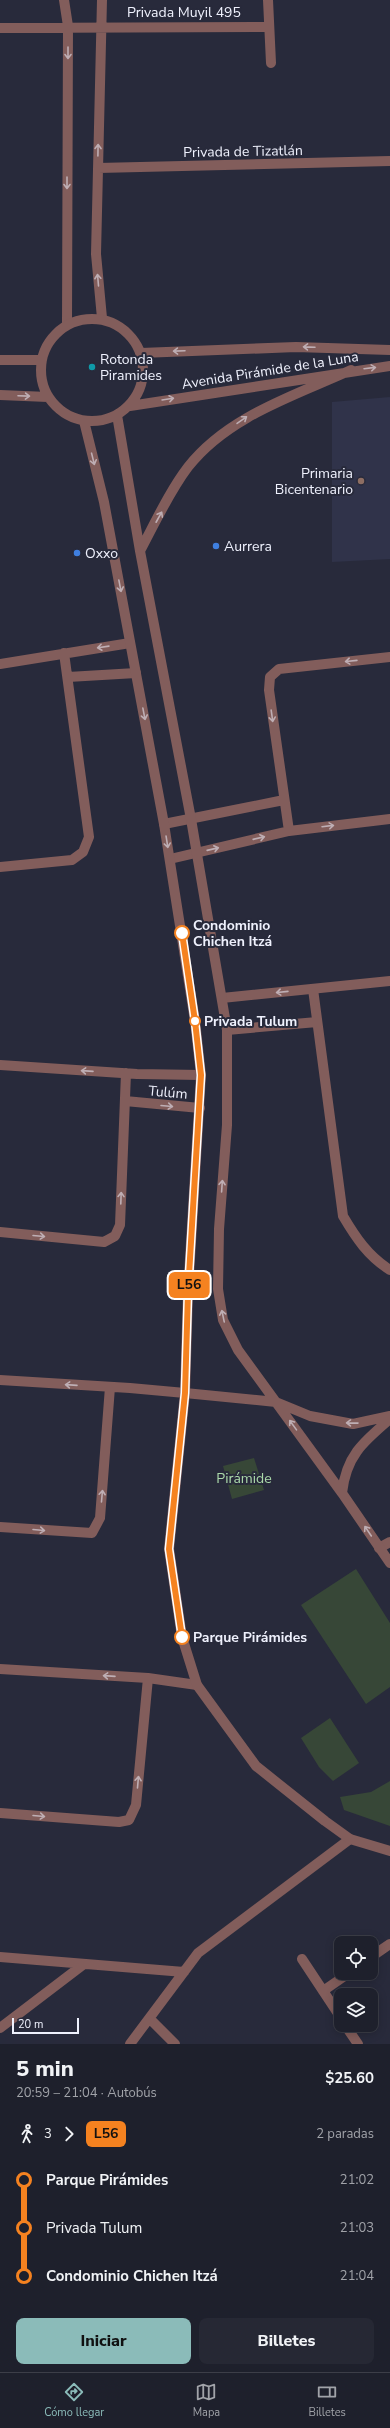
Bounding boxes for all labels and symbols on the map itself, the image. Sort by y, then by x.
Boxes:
street label: Privada Muyil 495 [127,3,241,22]
one-way arrow [64,46,72,59]
street label: Privada de Tizatlán [183,141,303,162]
one-way arrow [94,144,102,157]
one-way arrow [63,176,71,189]
one-way arrow [95,273,102,286]
one-way arrow [303,344,316,351]
one-way arrow [173,347,186,355]
street label: Avenida Pirámide de la Luna [180,347,360,394]
place label: Rotonda Piramides [100,350,162,385]
marker: Rotonda Piramides [87,362,97,372]
one-way arrow [364,364,377,372]
one-way arrow [17,392,30,400]
one-way arrow [162,395,175,403]
one-way arrow [237,416,248,424]
one-way arrow [90,452,98,465]
place label: Primaria Bicentenario [275,464,353,499]
marker: Primaria Bicentenario [356,476,366,486]
one-way arrow [155,511,163,523]
place label: Aurrera [224,537,272,556]
marker: Aurrera [211,541,221,551]
place label: Oxxo [85,544,118,563]
marker: Oxxo [72,548,82,558]
one-way arrow [116,579,124,592]
one-way arrow [97,643,110,651]
one-way arrow [345,657,358,665]
one-way arrow [140,707,148,720]
one-way arrow [268,709,276,722]
one-way arrow [321,823,334,830]
one-way arrow [252,834,265,842]
one-way arrow [163,835,171,848]
one-way arrow [206,844,219,852]
place label: Condominio Chichen Itzá [193,916,272,951]
marker: Condominio Chichen Itzá [174,925,190,941]
one-way arrow [276,989,289,996]
place label: Privada Tulum [204,1012,297,1031]
marker: Privada Tulum [189,1015,201,1027]
one-way arrow [81,1067,94,1074]
street label: Tulúm [148,1081,188,1104]
one-way arrow [160,1102,173,1109]
one-way arrow [219,1180,226,1193]
one-way arrow [117,1192,125,1205]
one-way arrow [32,1232,45,1240]
line badge: L56 [166,1272,212,1298]
one-way arrow [218,1310,226,1323]
one-way arrow [65,1381,78,1388]
one-way arrow [289,1419,297,1430]
one-way arrow [346,1419,359,1426]
park label: Pirámide [216,1469,272,1488]
one-way arrow [98,1490,105,1503]
one-way arrow [364,1525,372,1536]
one-way arrow [32,1527,45,1534]
place label: Parque Pirámides [193,1628,307,1647]
marker: Parque Pirámides [174,1629,190,1645]
one-way arrow [103,1672,116,1680]
one-way arrow [135,1776,142,1789]
one-way arrow [32,1813,45,1820]
scale bar [12,2016,79,2035]

